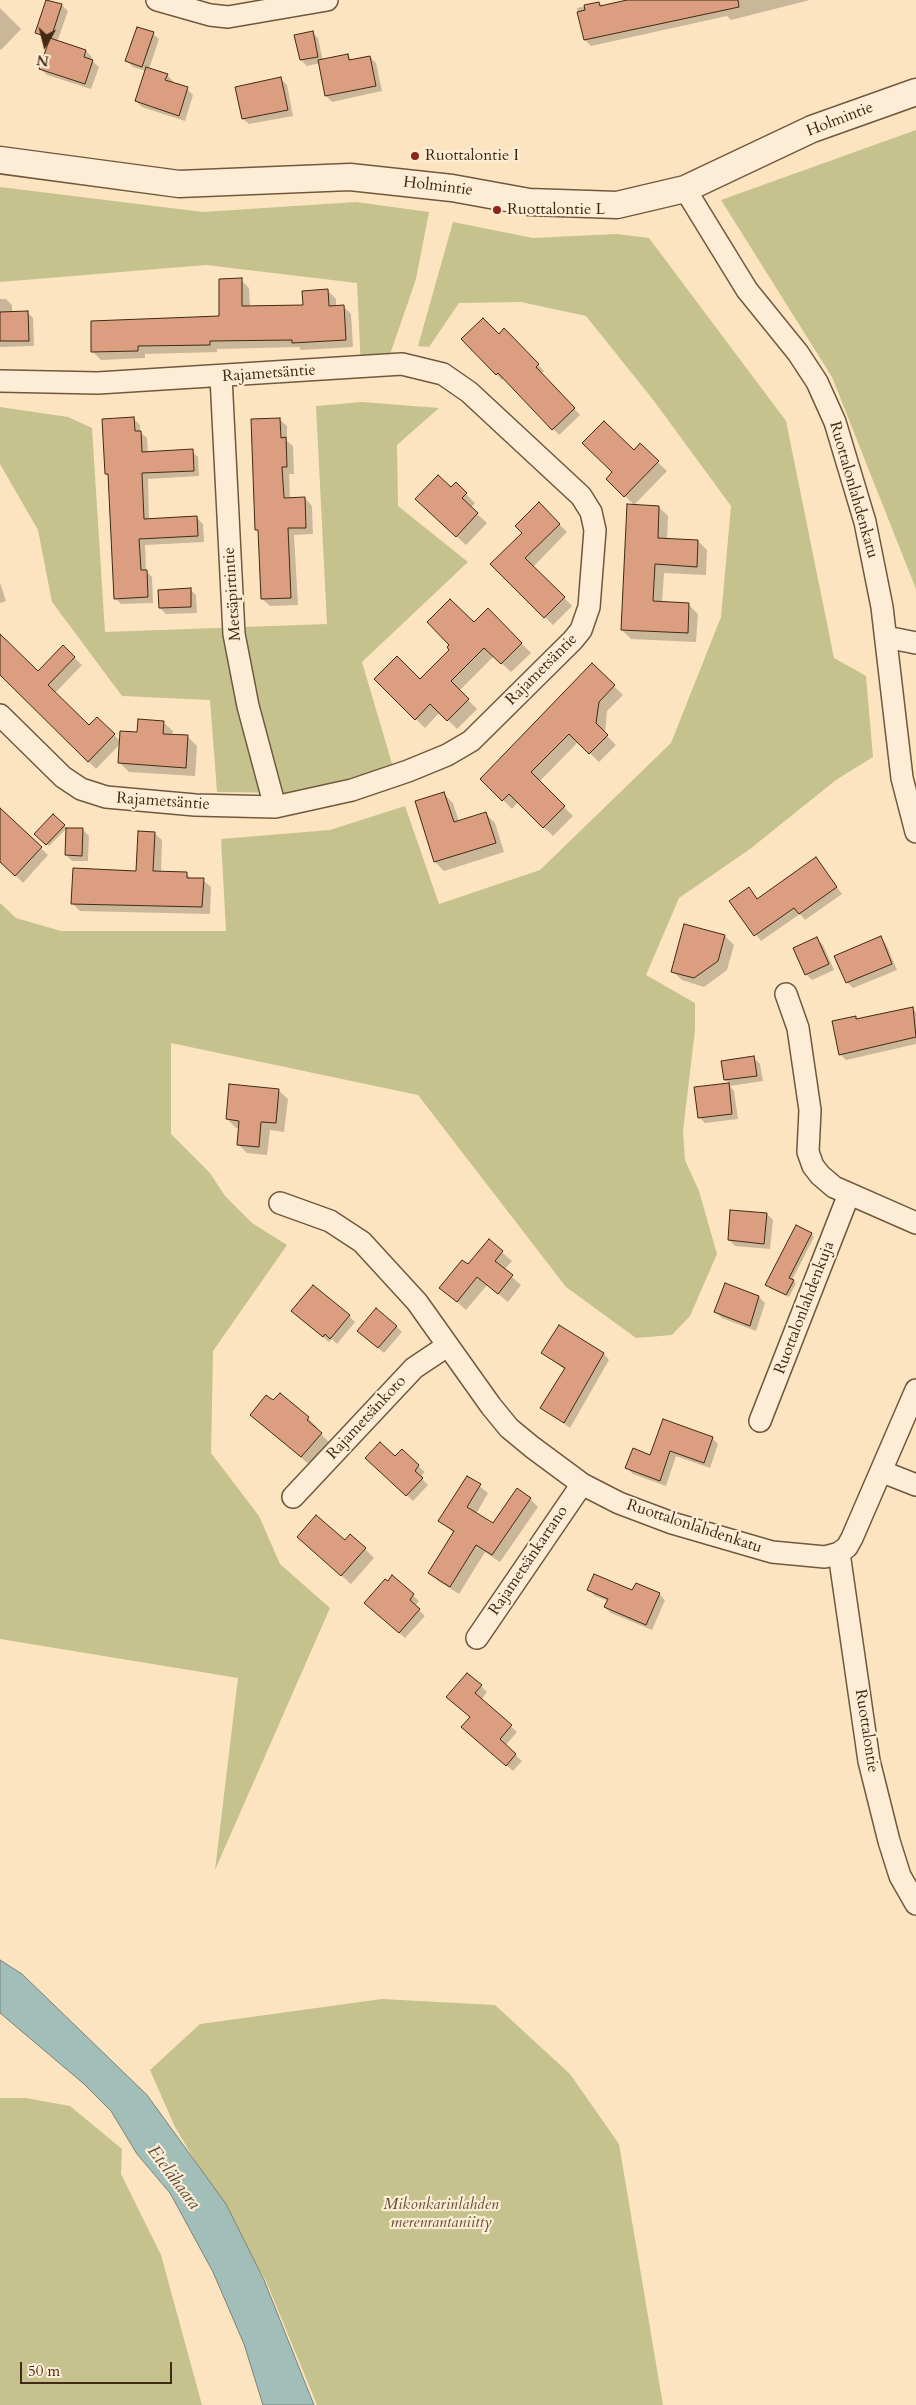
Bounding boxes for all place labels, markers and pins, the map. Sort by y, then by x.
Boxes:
place label: Ruottalontie I [425,146,519,166]
marker: Ruottalontie I [409,150,421,162]
place label: Ruottalontie L [507,200,605,220]
marker: Ruottalontie L [491,204,503,216]

